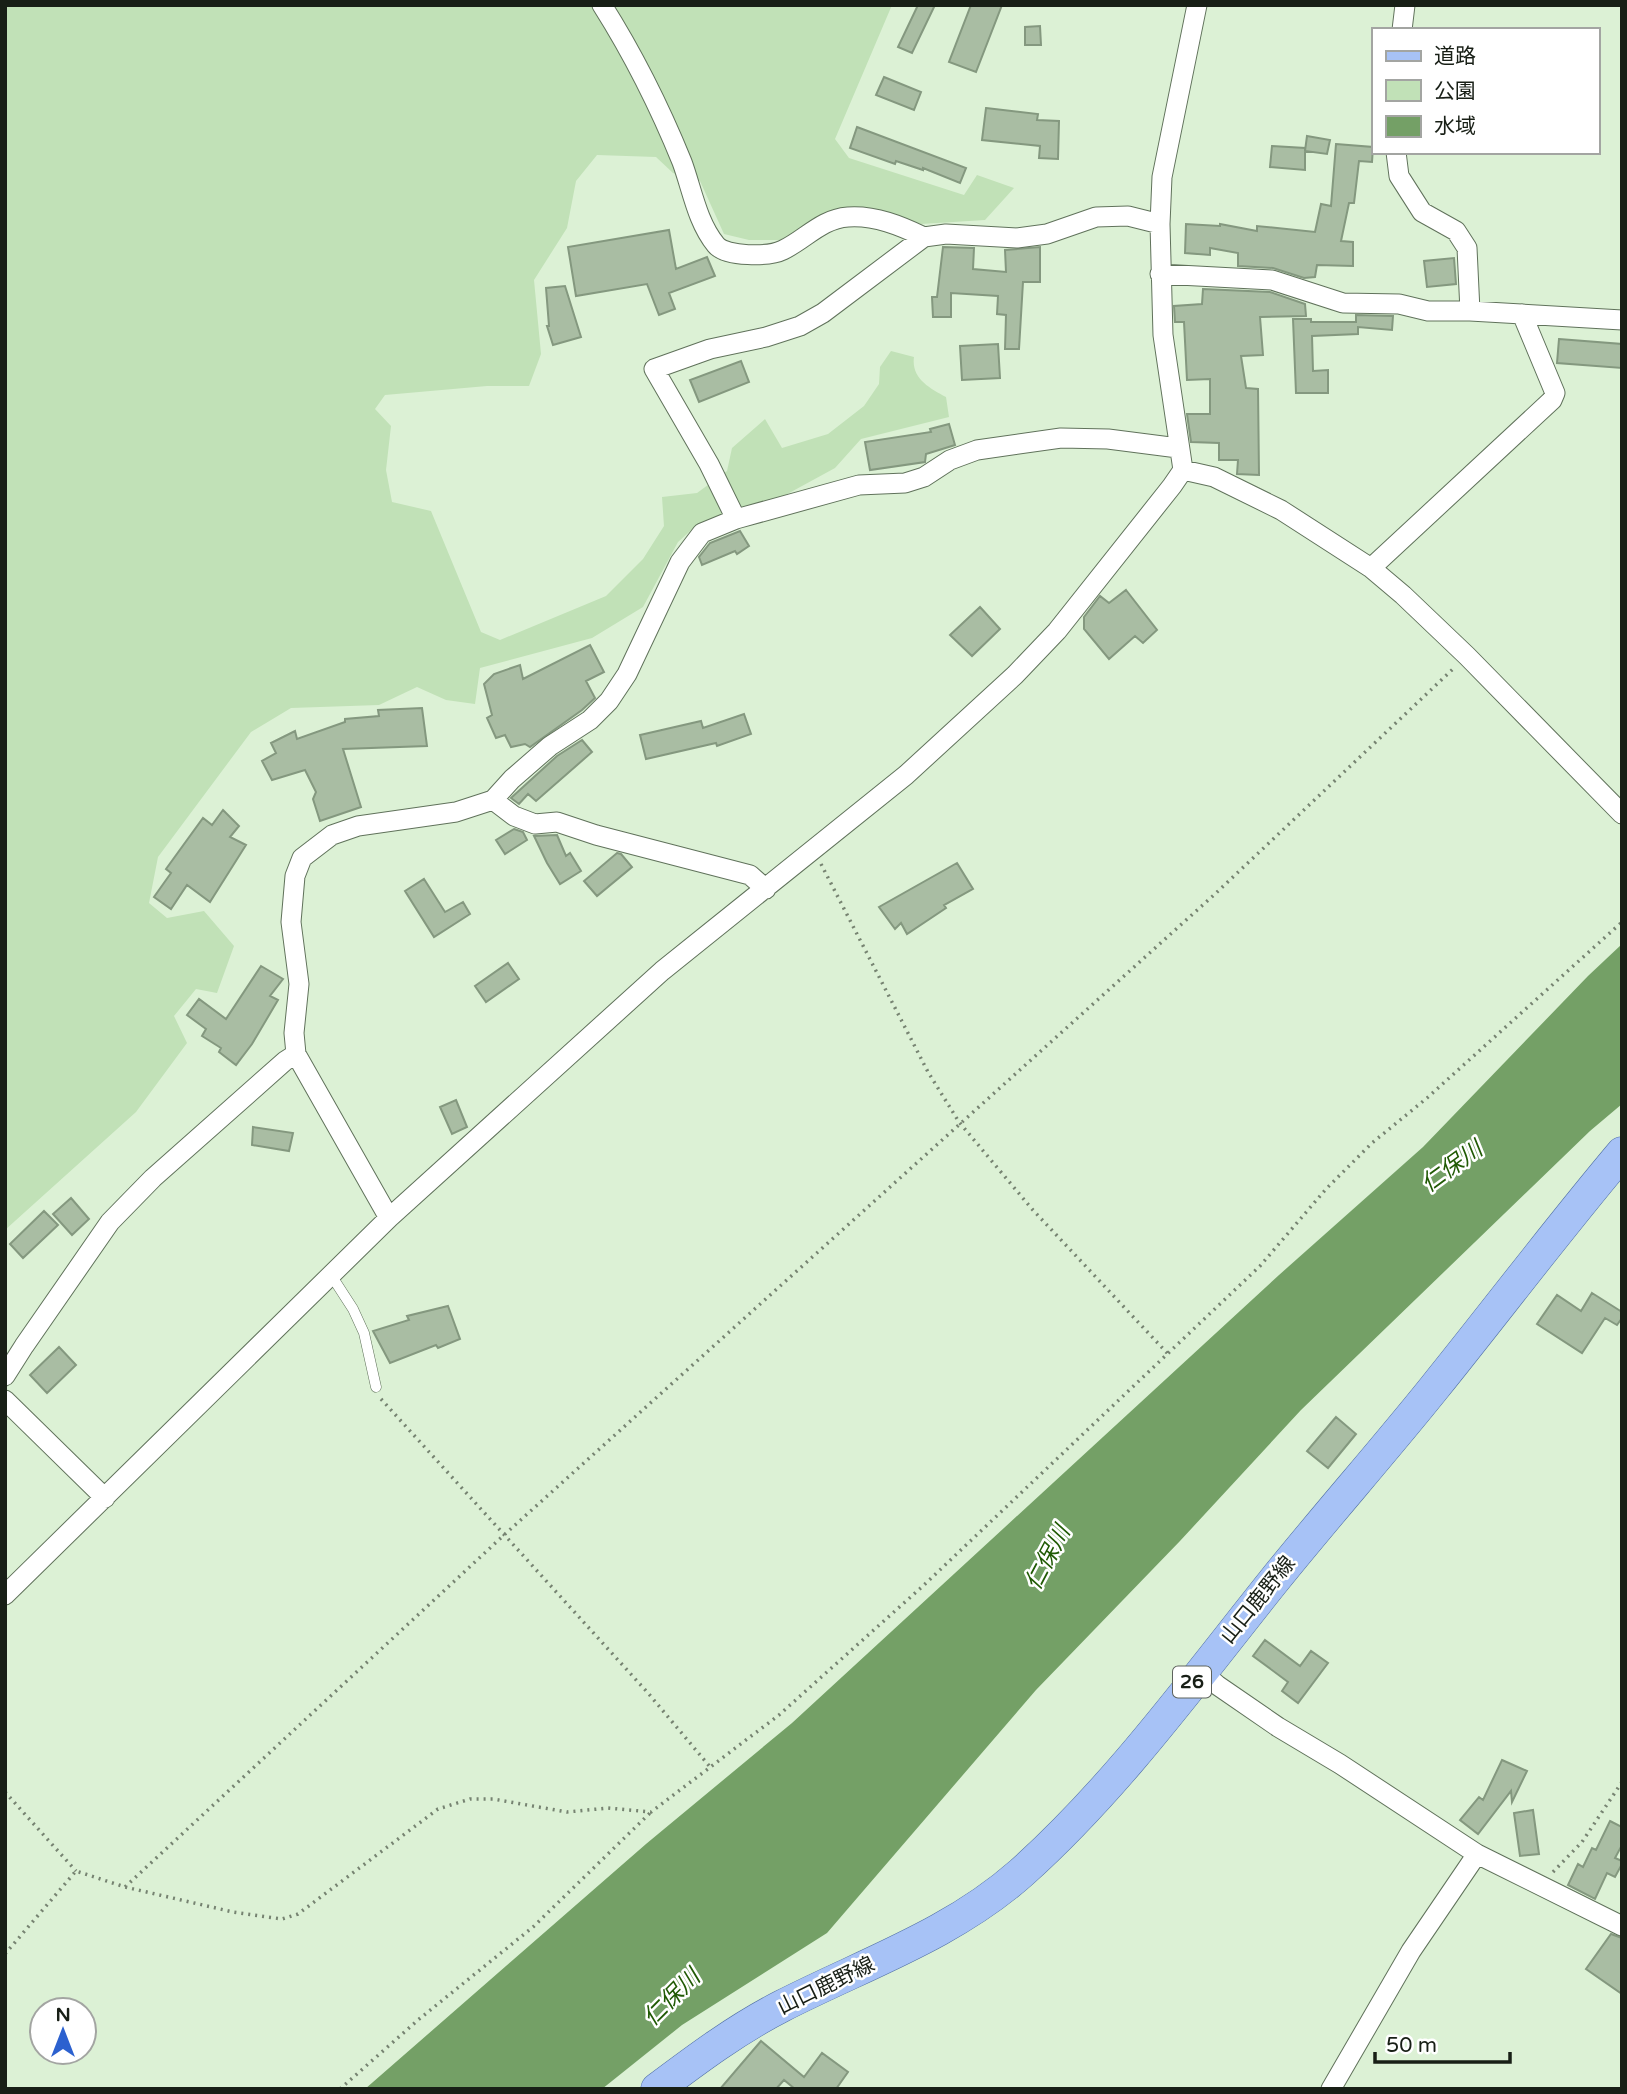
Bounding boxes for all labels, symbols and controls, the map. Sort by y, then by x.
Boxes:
legend [1372,28,1599,154]
text: 道路 [1434,44,1476,69]
text: 公園 [1434,79,1476,104]
text: 水域 [1434,114,1476,139]
water label: 仁保川 [1416,1134,1491,1199]
water label: 仁保川 [1019,1518,1078,1595]
street label: 山口鹿野線 [1215,1551,1301,1649]
road number: 26 [1173,1666,1211,1698]
street label: 山口鹿野線 [773,1952,879,2020]
water label: 仁保川 [638,1962,708,2032]
north arrow [28,1996,98,2066]
text: N [55,2004,71,2026]
scale bar [1375,2021,1510,2064]
text: 50 m [1386,2033,1437,2058]

